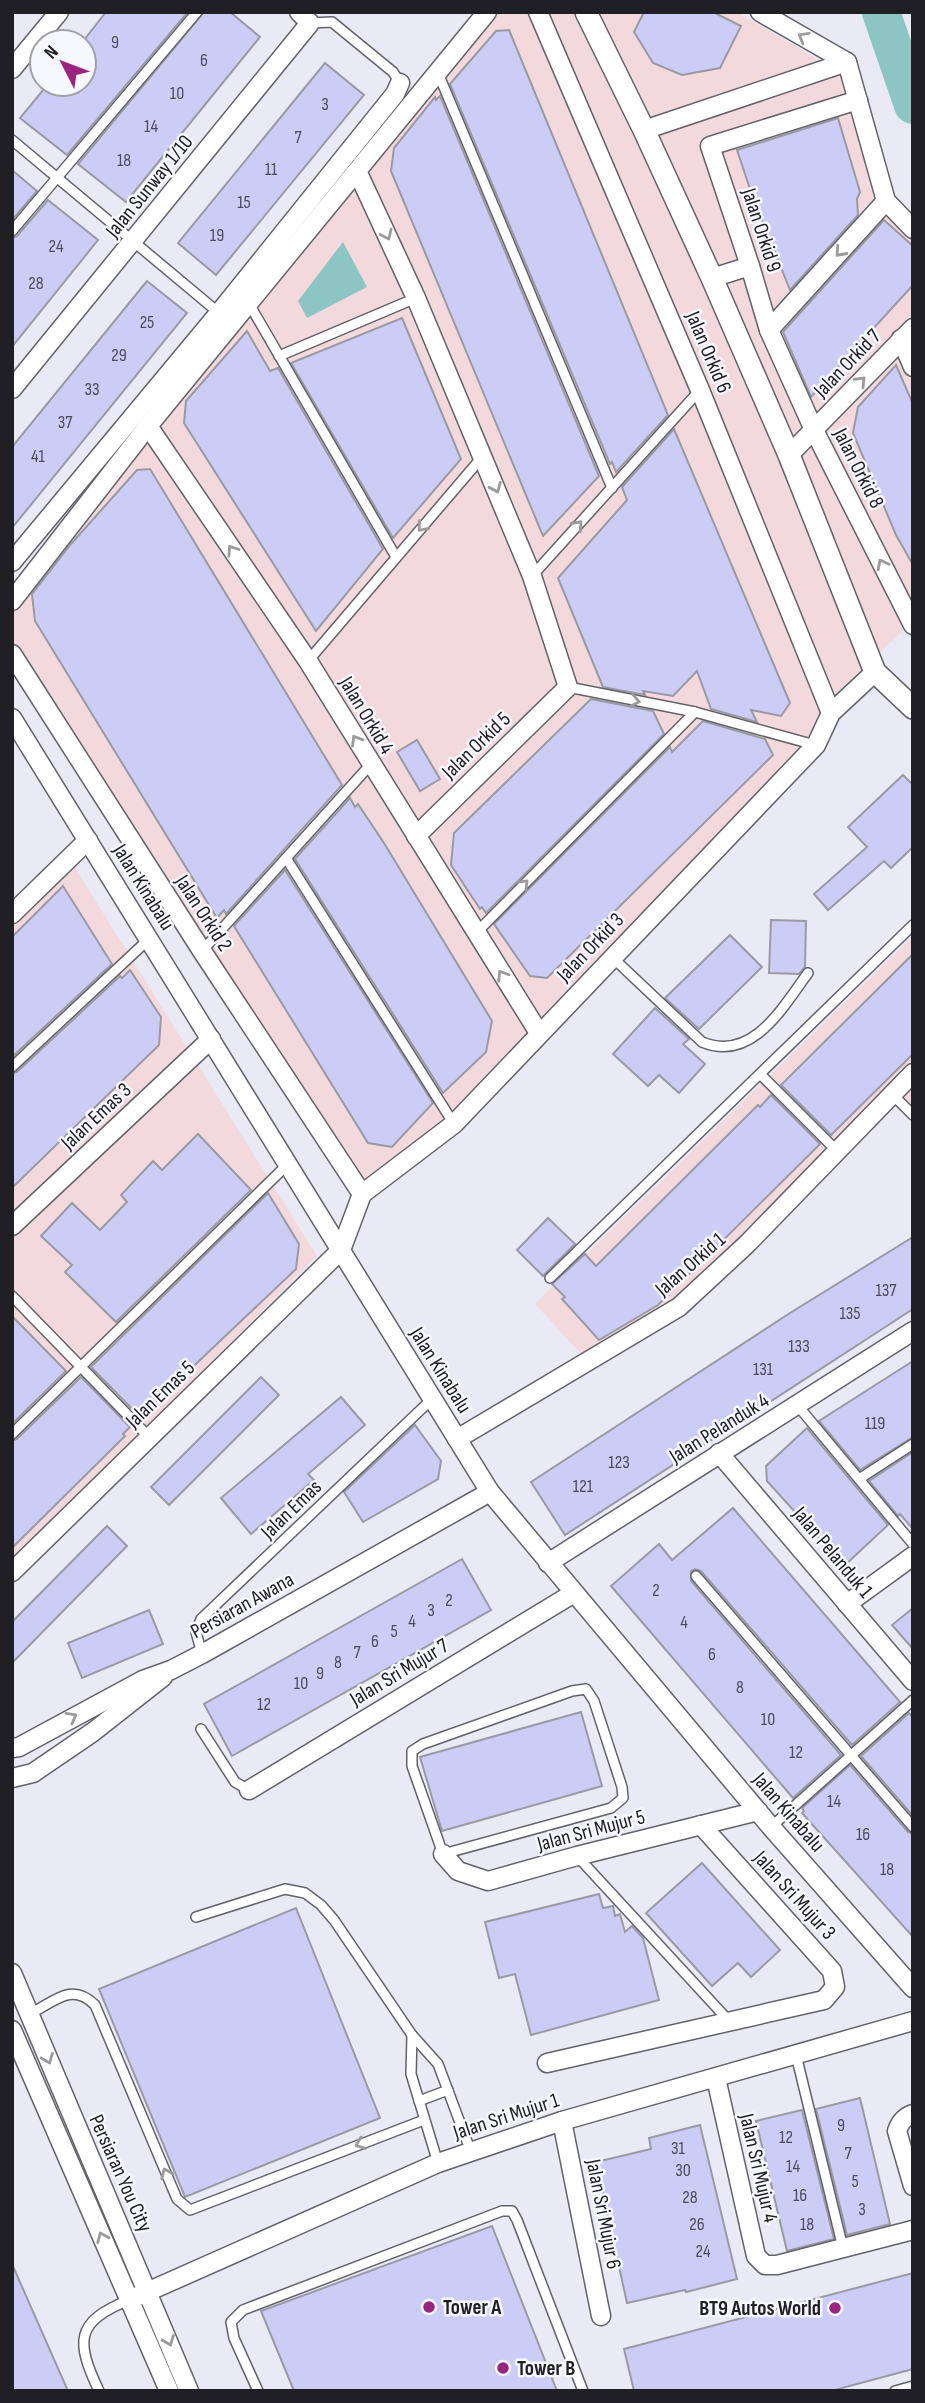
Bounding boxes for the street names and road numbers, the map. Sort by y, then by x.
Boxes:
street label: Jalan Sunway 1/10 [100,130,198,243]
street label: Jalan Orkid 9 [736,184,787,275]
street label: Jalan Orkid 6 [680,307,737,397]
street label: Jalan Orkid 7 [808,323,886,404]
street label: Jalan Orkid 8 [827,423,889,512]
street label: Jalan Orkid 4 [333,671,400,759]
street label: Jalan Orkid 5 [436,707,516,785]
street label: Jalan Kinabalu [107,839,180,935]
street label: Jalan Orkid 2 [169,870,237,956]
street label: Jalan Orkid 3 [551,908,629,988]
street label: Jalan Emas 3 [55,1078,137,1156]
street label: Jalan Orkid 1 [649,1227,731,1302]
street label: Jalan Kinabalu [404,1322,477,1418]
street label: Jalan Emas 5 [120,1355,200,1434]
street label: Jalan Pelanduk 4 [664,1388,774,1469]
street label: Jalan Emas [255,1475,327,1545]
street label: Jalan Pelanduk 1 [787,1501,878,1603]
street label: Persiaran Awana [186,1567,298,1644]
street label: Jalan Sri Mujur 7 [345,1633,454,1712]
street label: Jalan Kinabalu [747,1767,830,1857]
street label: Jalan Sri Mujur 5 [534,1804,648,1857]
street label: Jalan Sri Mujur 3 [748,1845,841,1945]
street label: Jalan Sri Mujur 1 [449,2087,563,2146]
street label: Jalan Sri Mujur 4 [734,2110,783,2225]
street label: Persiaran You City [84,2111,158,2236]
street label: Jalan Sri Mujur 6 [580,2156,626,2271]

